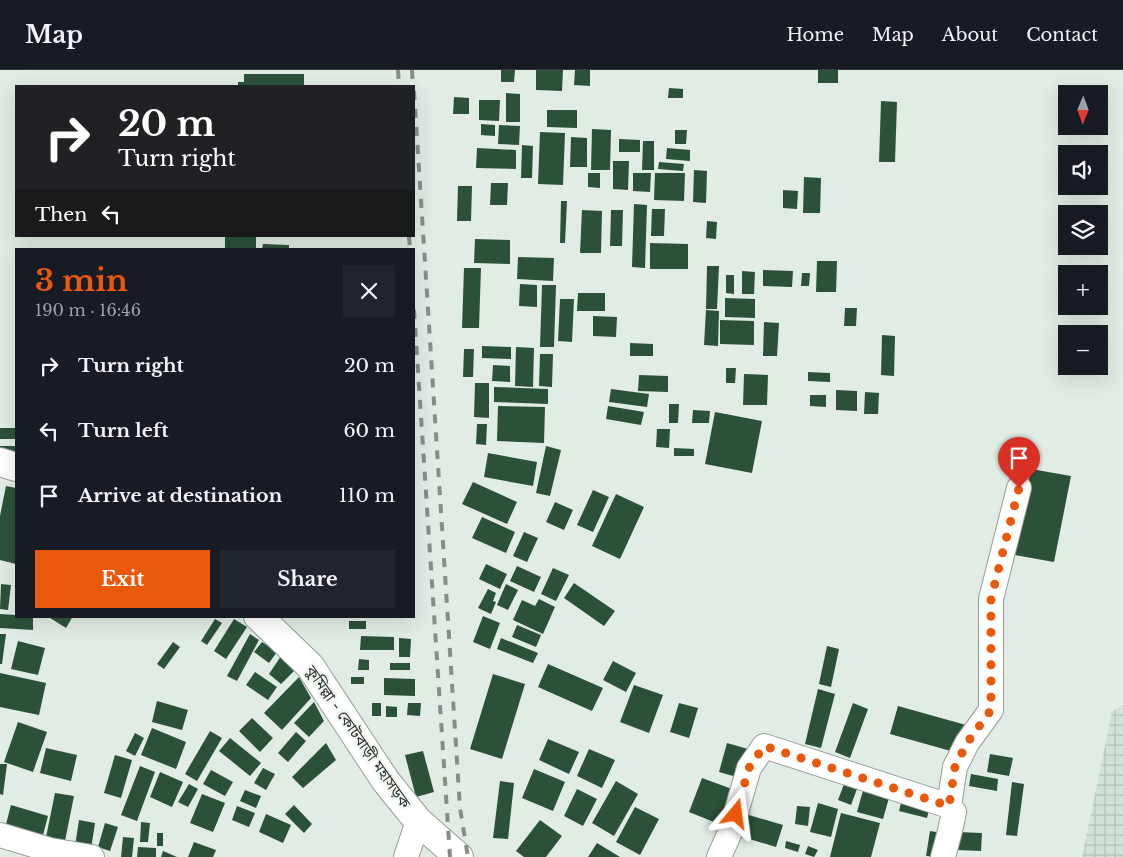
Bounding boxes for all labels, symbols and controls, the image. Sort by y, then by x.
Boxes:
text: Map [25,20,83,49]
text: Home [786,24,844,46]
text: Map [872,24,914,46]
text: About [942,24,998,46]
text: Contact [1026,24,1098,46]
north arrow [1058,85,1108,135]
map controls [1058,85,1108,375]
text: 20 m [118,102,215,145]
icon: right [35,105,100,170]
text: Turn right [118,145,236,172]
button: sound [1058,145,1108,195]
icon: left [97,200,125,228]
text: Then [35,203,87,226]
button: layers [1058,205,1108,255]
text: 3 min [35,262,128,299]
button: close [343,265,395,317]
button: + [1058,265,1108,315]
text: 190 m · 16:46 [35,300,141,320]
button: − [1058,325,1108,375]
icon: right [35,352,63,380]
text: Turn right [78,354,184,377]
text: 20 m [344,354,395,377]
icon: left [35,417,63,445]
text: Turn left [78,419,169,442]
text: 60 m [343,419,395,442]
pin [998,437,1040,488]
icon: arrive [1005,444,1033,472]
icon: arrive [35,482,63,510]
text: Arrive at destination [78,484,282,507]
text: 110 m [339,484,395,507]
button: Exit [35,550,210,608]
button: Share [220,550,395,608]
street label: কুমিল্লা - কোটবাড়ী মহাসড়ক [301,661,415,812]
position arrow [709,787,761,839]

